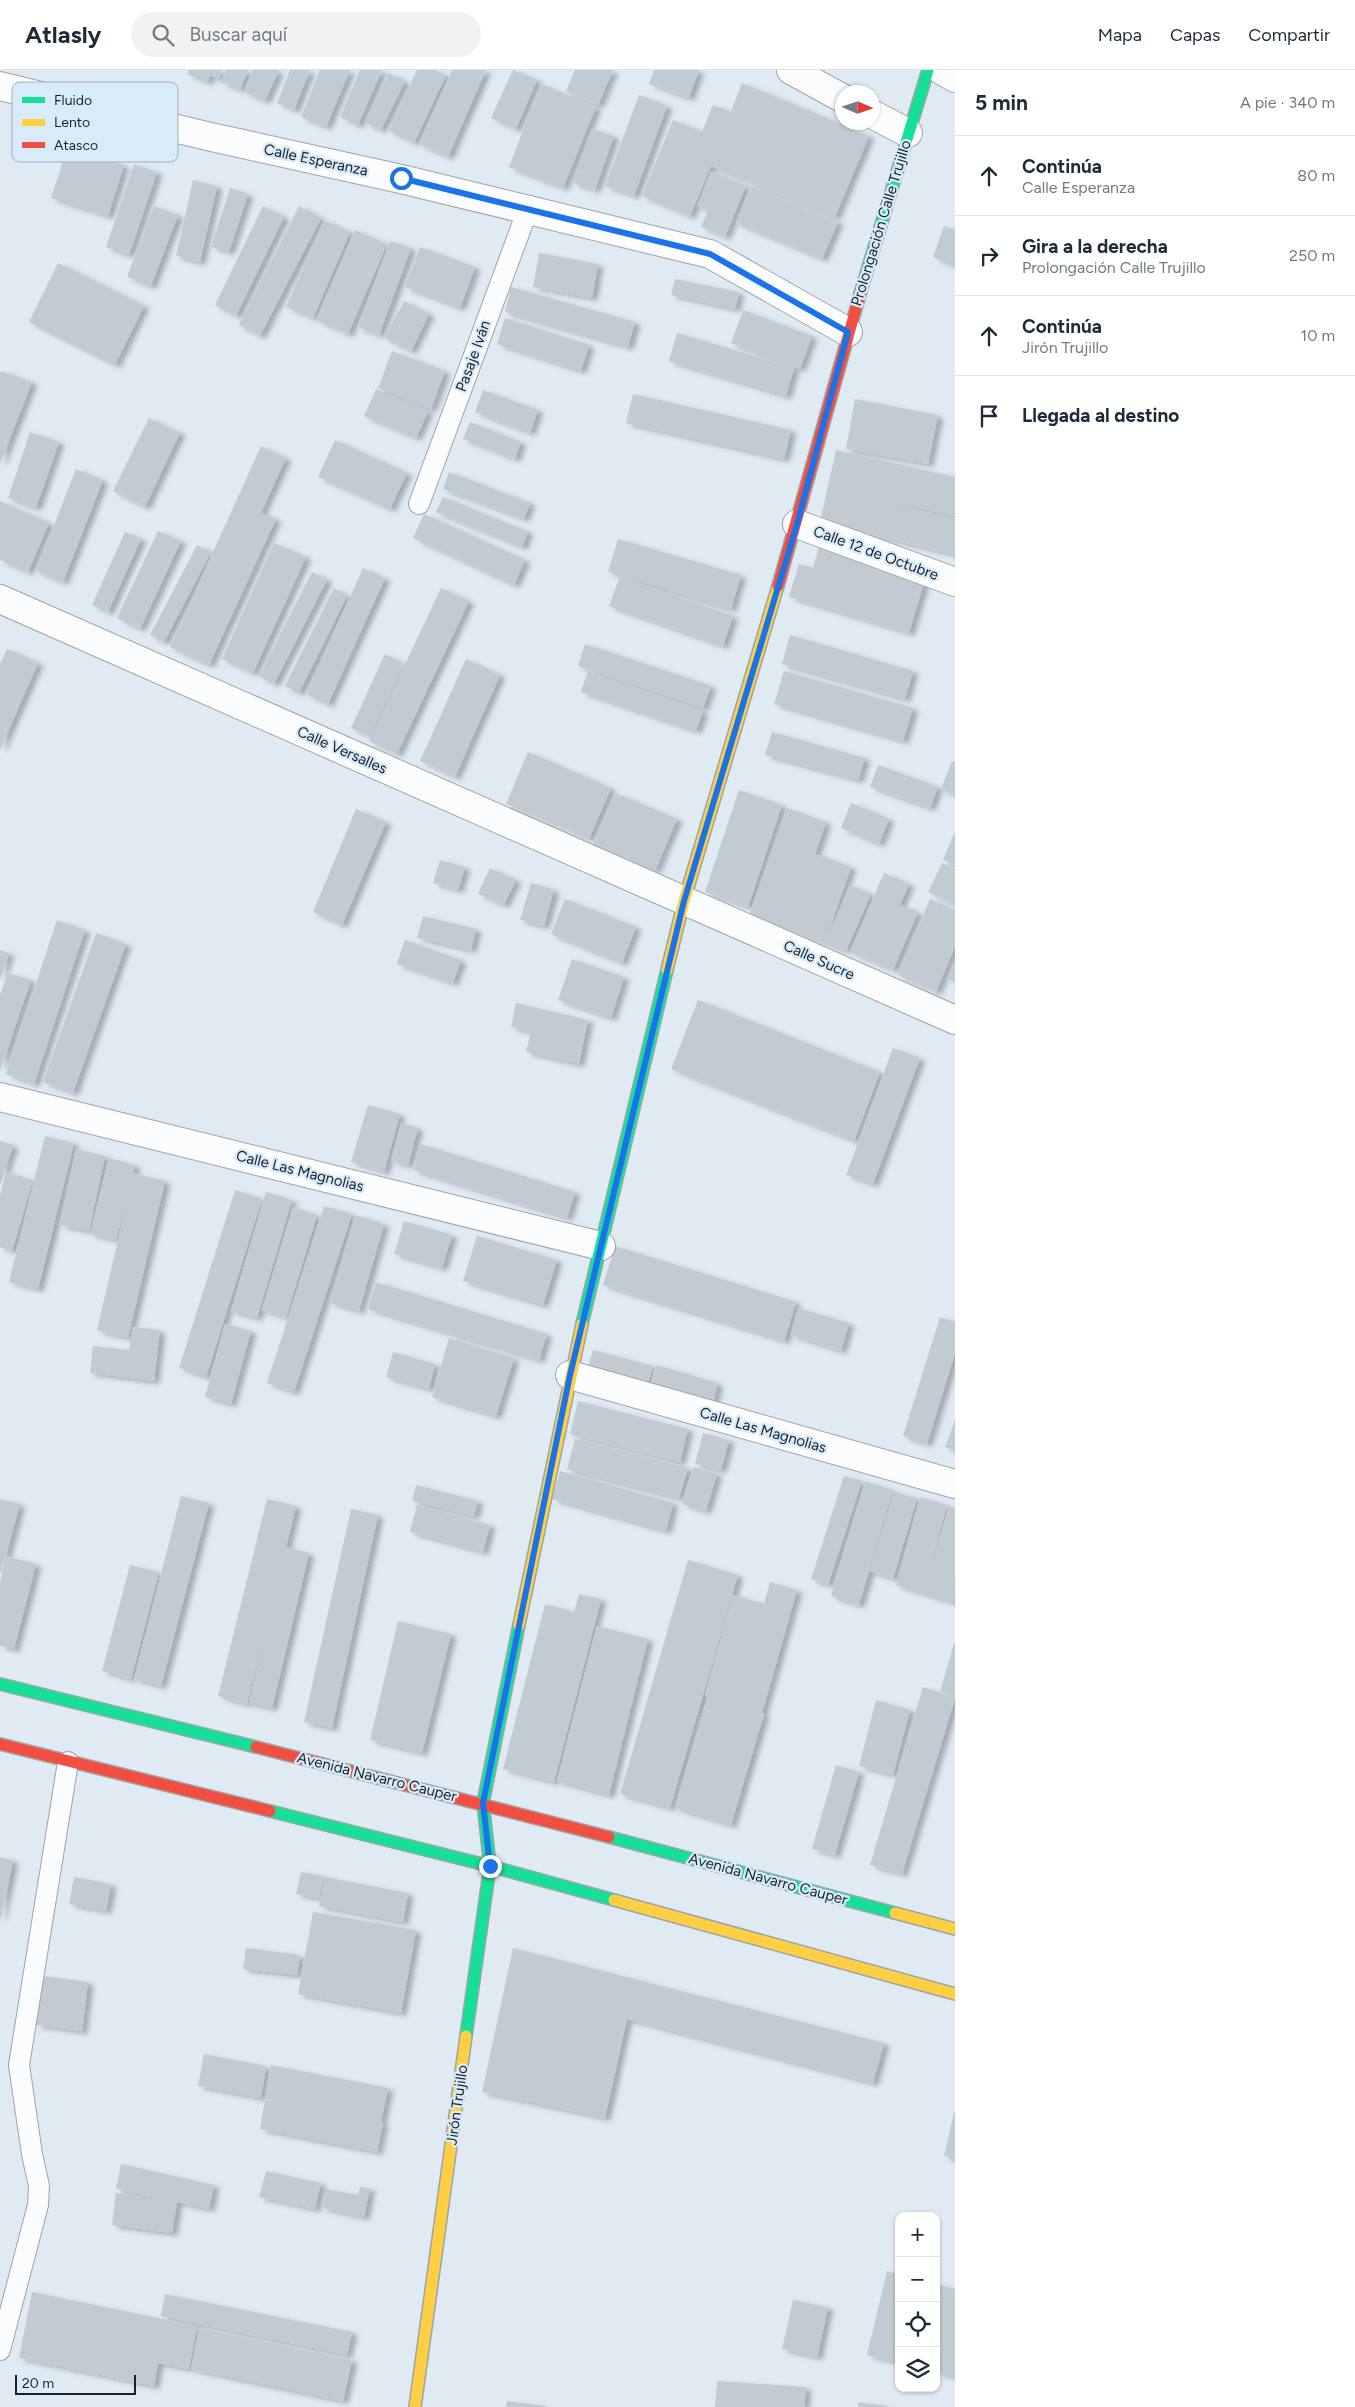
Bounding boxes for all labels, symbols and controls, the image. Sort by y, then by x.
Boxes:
search box [131,12,481,57]
text: Atlasly [25,20,101,49]
icon: search [149,21,177,49]
text: Buscar aquí [189,23,287,46]
text: Mapa [1098,24,1142,46]
text: Capas [1170,24,1220,46]
text: Compartir [1248,24,1330,46]
legend [12,82,178,162]
north arrow [835,85,880,130]
text: 5 min [975,90,1028,115]
text: Fluido [54,92,92,109]
text: A pie · 340 m [1240,93,1335,112]
text: Lento [54,114,90,131]
text: Atasco [54,137,98,154]
street label: Prolongación Calle Trujillo [847,138,915,308]
street label: Calle Esperanza [262,140,370,180]
text: Continúa [1022,155,1102,178]
icon: ahead [975,162,1003,190]
text: 80 m [1297,166,1335,185]
route start [390,167,413,190]
text: Calle Esperanza [1022,178,1135,197]
text: Gira a la derecha [1022,235,1168,258]
icon: right [975,242,1003,270]
text: 250 m [1289,246,1335,265]
text: Prolongación Calle Trujillo [1022,258,1206,277]
text: Continúa [1022,315,1102,338]
street label: Pasaje Iván [452,318,494,394]
icon: ahead [975,322,1003,350]
text: 10 m [1301,326,1335,345]
text: Jirón Trujillo [1022,338,1108,357]
icon: arrive [975,402,1003,430]
text: Llegada al destino [1022,404,1179,427]
street label: Calle 12 de Octubre [811,522,941,584]
street label: Calle Versalles [294,722,390,778]
street label: Calle Sucre [781,936,857,984]
street label: Calle Las Magnolias [234,1146,366,1196]
street label: Calle Las Magnolias [698,1403,828,1457]
street label: Avenida Navarro Cauper [295,1748,459,1806]
street label: Avenida Navarro Cauper [687,1849,849,1909]
route end [479,1855,502,1878]
street label: Jirón Trujillo [442,2063,472,2146]
map controls [895,2212,940,2392]
button: + [895,2212,940,2257]
button: − [895,2257,940,2302]
button: locate [895,2302,940,2347]
button: layers [895,2347,940,2392]
scale bar [15,2372,136,2395]
text: 20 m [22,2375,54,2392]

